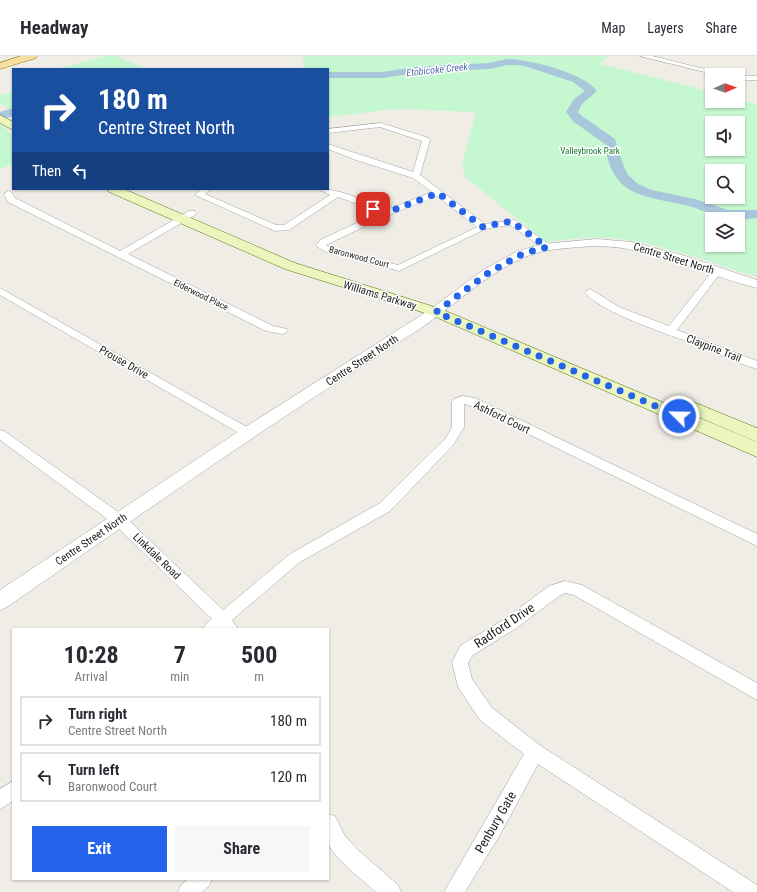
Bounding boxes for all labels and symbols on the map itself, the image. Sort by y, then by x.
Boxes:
water label: Etobicoke Creek [406,61,469,78]
north arrow [705,68,745,108]
park label: Valleybrook Park [560,146,620,156]
pin [356,192,390,226]
street label: Centre Street North [632,240,716,277]
street label: Baronwood Court [328,244,390,270]
street label: Elderwood Place [172,278,230,312]
street label: Williams Parkway [342,278,419,313]
street label: Centre Street North [324,332,401,389]
street label: Claypine Trail [684,332,743,365]
street label: Prouse Drive [97,343,151,382]
position arrow [658,395,700,437]
street label: Ashford Court [472,398,532,437]
street label: Centre Street North [53,511,130,568]
street label: Linkdale Road [130,531,183,582]
street label: Radford Drive [471,600,537,651]
street label: Penbury Gate [472,789,519,856]

